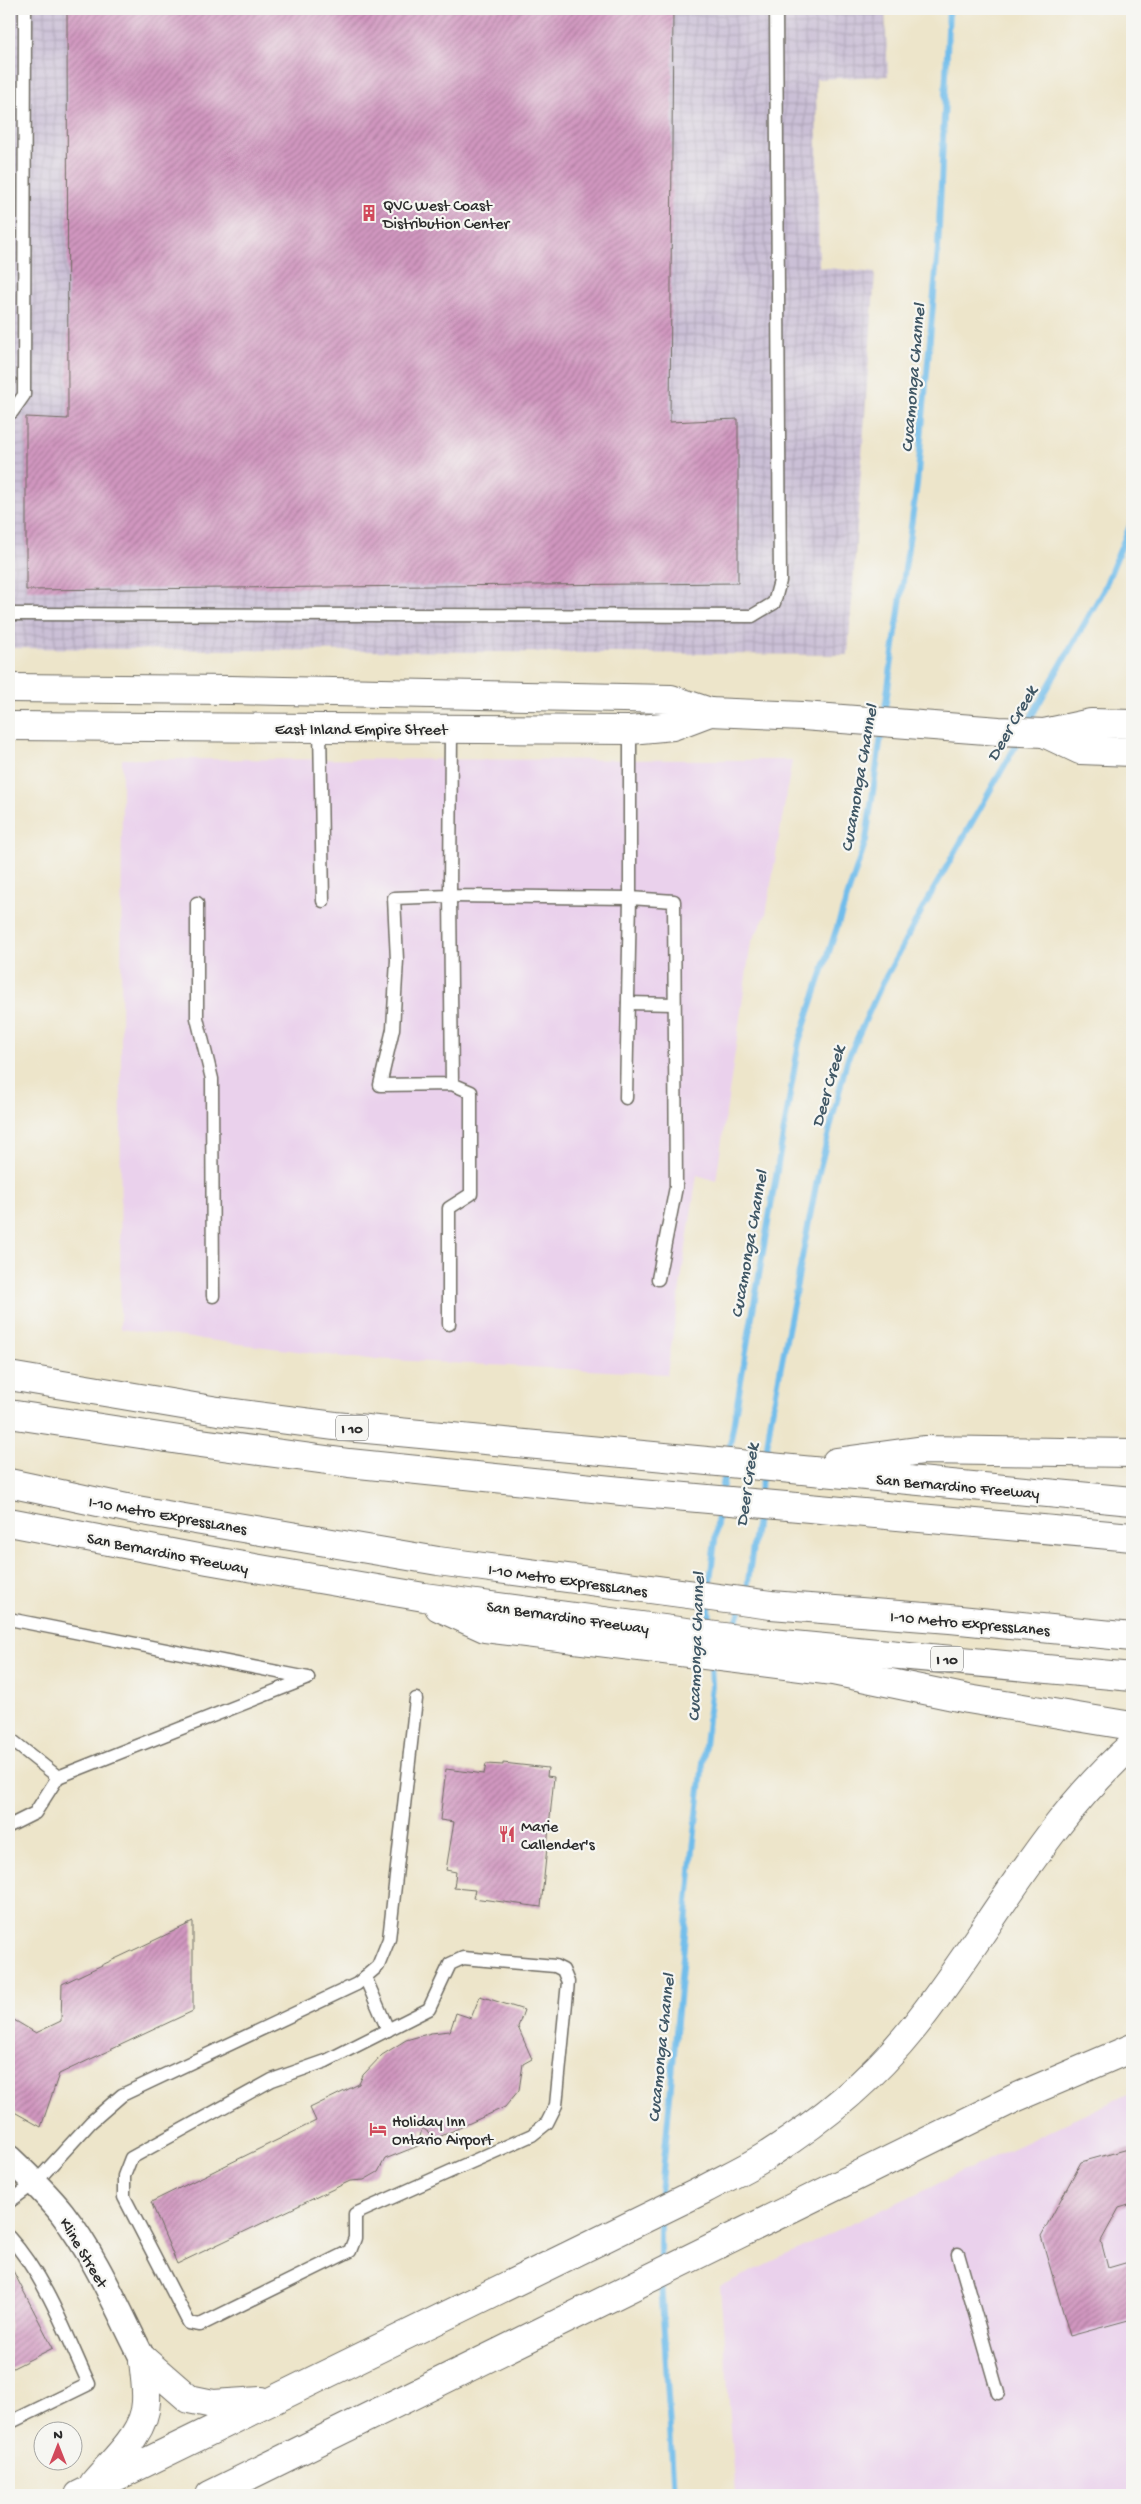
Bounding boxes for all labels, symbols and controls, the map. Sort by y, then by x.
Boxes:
place label: QVC West Coast Distribution Center [382,198,510,235]
building icon: QVC West Coast Distribution Center [359,203,379,223]
water label: Cucamonga Channel [898,302,932,453]
water label: Deer Creek [983,681,1044,766]
water label: Cucamonga Channel [837,702,884,854]
street label: East Inland Empire Street [275,722,449,741]
water label: Deer Creek [808,1042,852,1130]
water label: Cucamonga Channel [727,1168,774,1320]
road number: I 10 [336,1416,368,1440]
water label: Deer Creek [732,1441,765,1528]
street label: San Bernardino Freeway [875,1472,1040,1505]
street label: I-10 Metro ExpressLanes [87,1494,249,1541]
street label: San Bernardino Freeway [85,1530,250,1580]
street label: I-10 Metro ExpressLanes [487,1562,649,1603]
water label: Cucamonga Channel [684,1571,711,1722]
street label: San Bernardino Freeway [485,1599,650,1640]
street label: I-10 Metro ExpressLanes [889,1609,1051,1642]
road number: I 10 [931,1646,963,1672]
place label: Marie Callender's [521,1819,596,1856]
restaurant icon: Marie Callender's [497,1824,517,1844]
water label: Cucamonga Channel [644,1972,681,2124]
place label: Holiday Inn Ontario Airport [392,2114,494,2151]
hotel icon: Holiday Inn Ontario Airport [368,2119,388,2139]
street label: Kline Street [54,2215,111,2293]
north arrow [32,2422,82,2472]
text: N [53,2427,63,2444]

